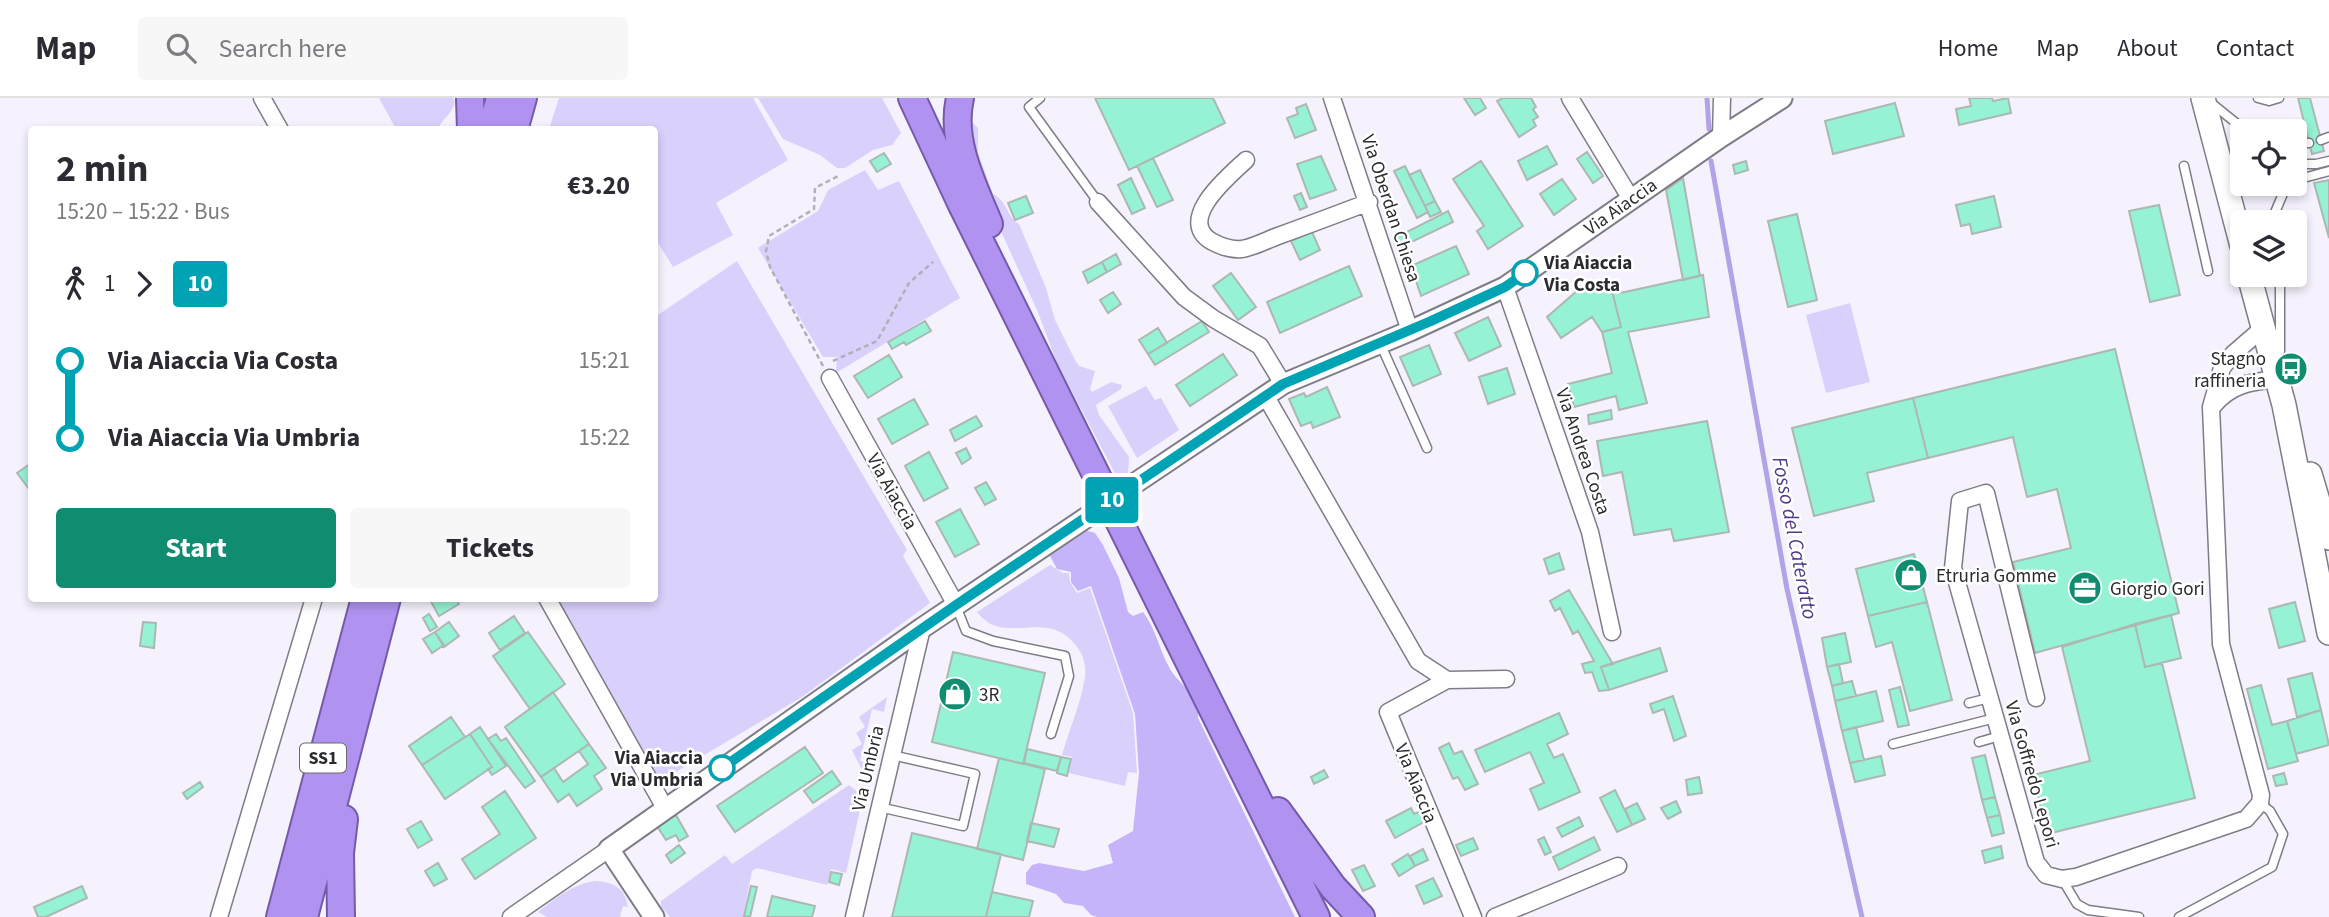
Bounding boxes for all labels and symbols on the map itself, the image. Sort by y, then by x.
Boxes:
street label: Via Oberdan Chiesa [1354,131,1427,286]
street label: Via Aiaccia [1579,172,1663,242]
place label: Via Aiaccia Via Costa [1543,250,1632,299]
marker: Via Aiaccia Via Costa [1512,260,1538,286]
place label: Stagno raffineria [2194,346,2266,395]
bus stop icon: Stagno raffineria [2272,350,2310,388]
street label: Via Andrea Costa [1548,385,1617,518]
street label: Via Aiaccia [860,449,924,535]
water label: Fosso del Cateratto [1765,454,1825,622]
line badge: 10 [1080,477,1144,523]
shop icon: Etruria Gomme [1892,556,1930,594]
place label: Etruria Gomme [1936,563,2057,590]
office icon: Giorgio Gori [2066,569,2104,607]
place label: Giorgio Gori [2110,576,2205,603]
shop icon: 3R [936,675,974,713]
place label: 3R [979,682,999,709]
street label: Via Goffredo Lepori [1998,698,2065,851]
street label: Via Umbria [845,723,891,814]
street label: Via Aiaccia [1387,740,1444,827]
road number: SS1 [300,744,346,772]
place label: Via Aiaccia Via Umbria [610,745,703,794]
marker: Via Aiaccia Via Umbria [709,755,735,781]

